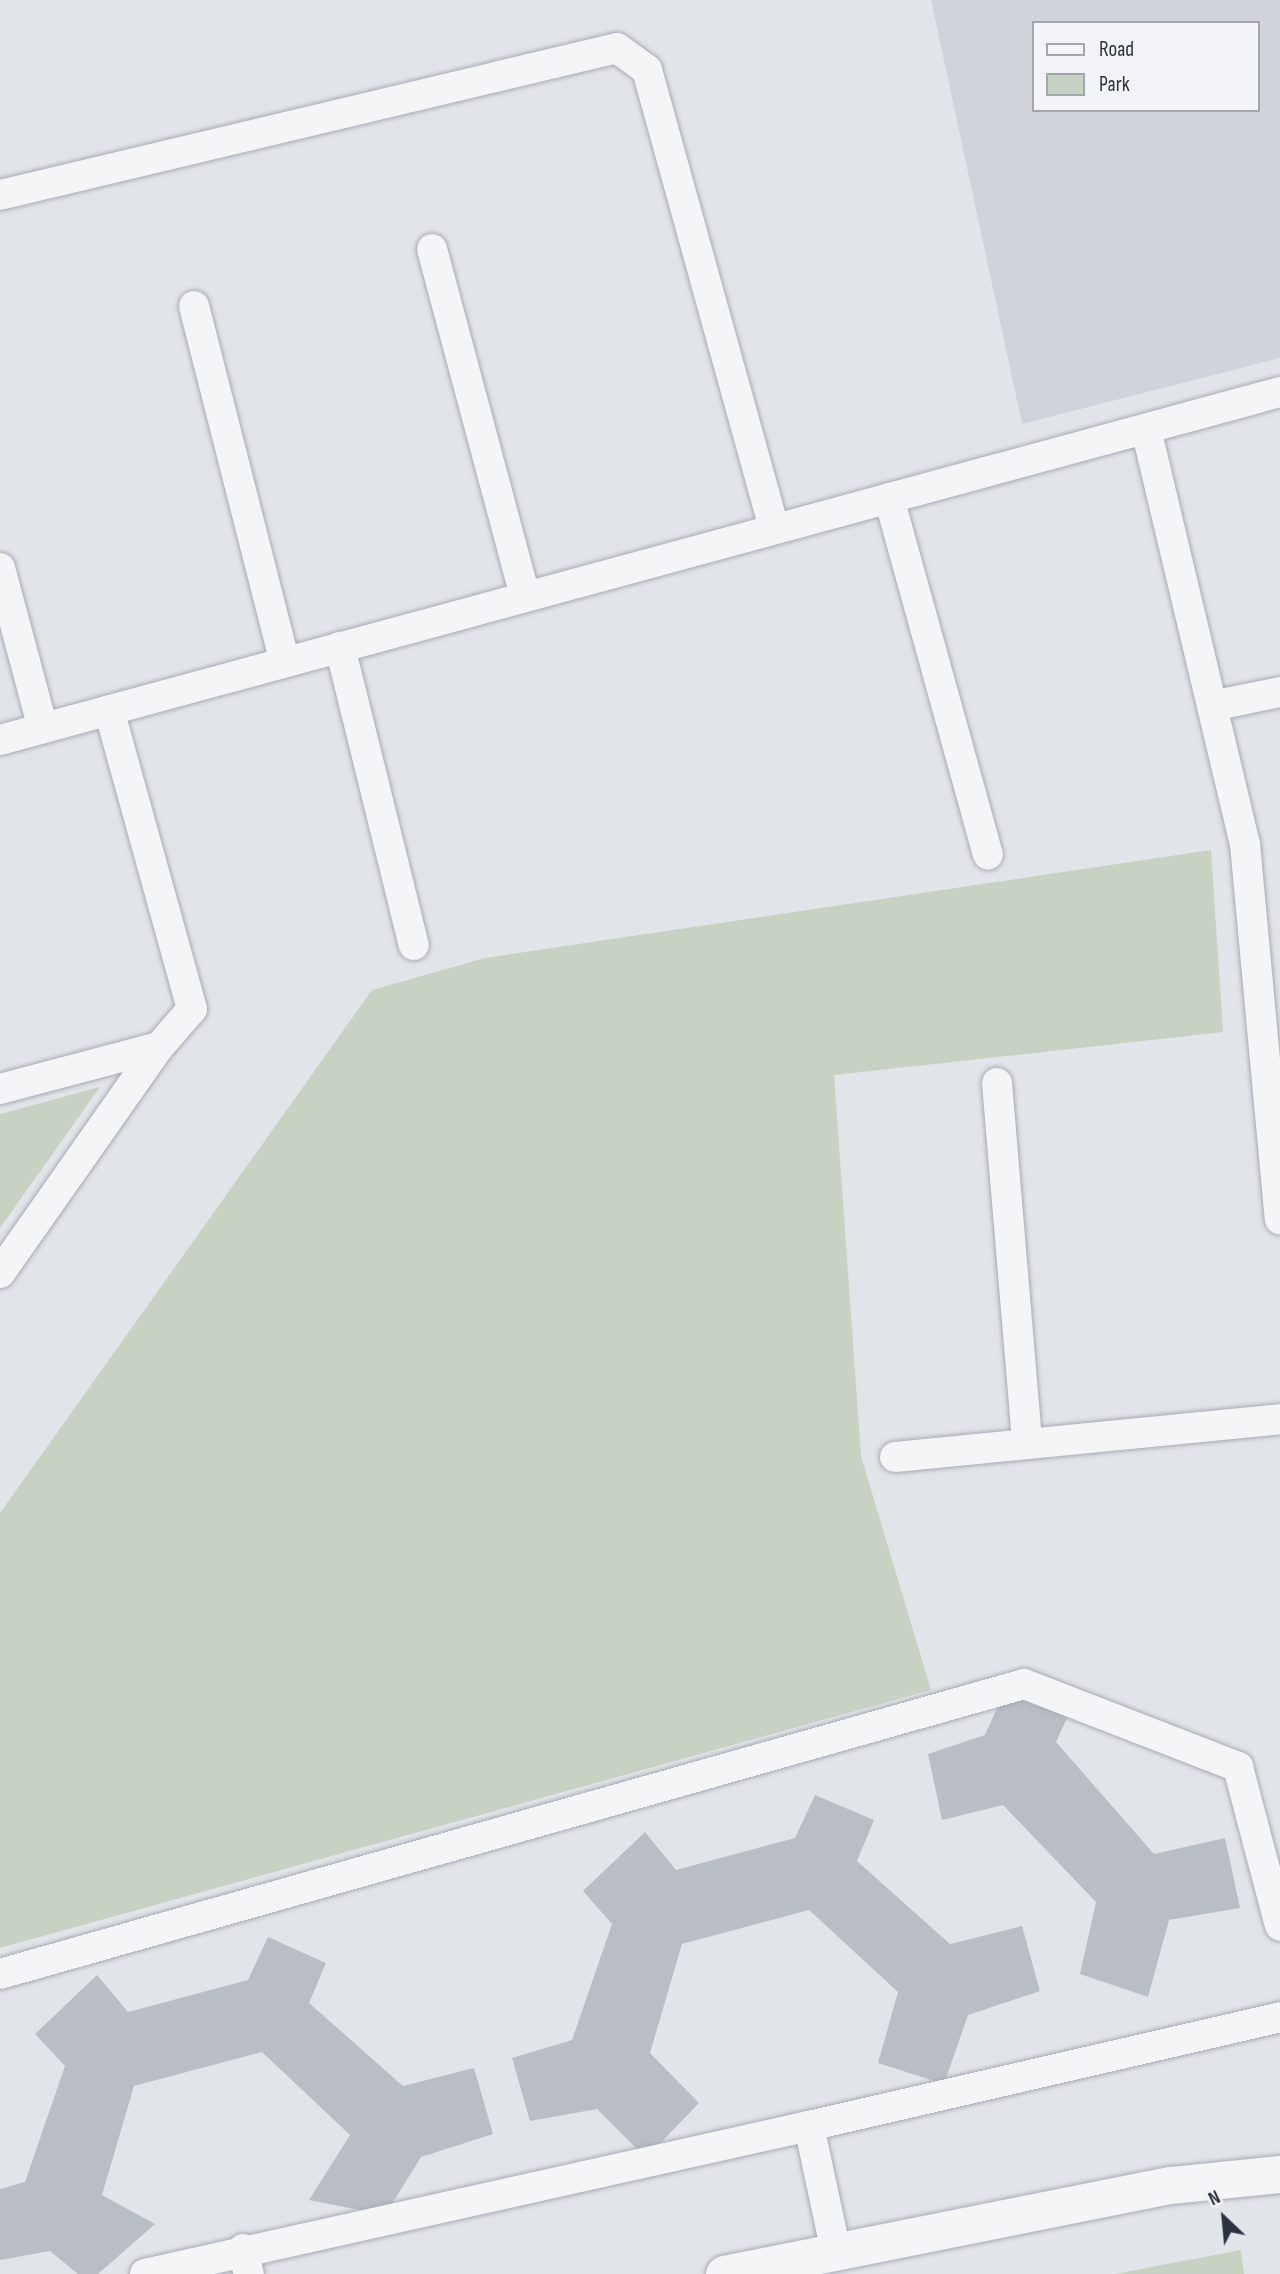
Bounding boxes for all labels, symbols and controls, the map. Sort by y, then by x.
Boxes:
legend [1032,21,1259,112]
text: Road [1099,37,1134,62]
text: Park [1099,72,1130,97]
north arrow [1189,2183,1259,2253]
text: N [1205,2186,1224,2211]

